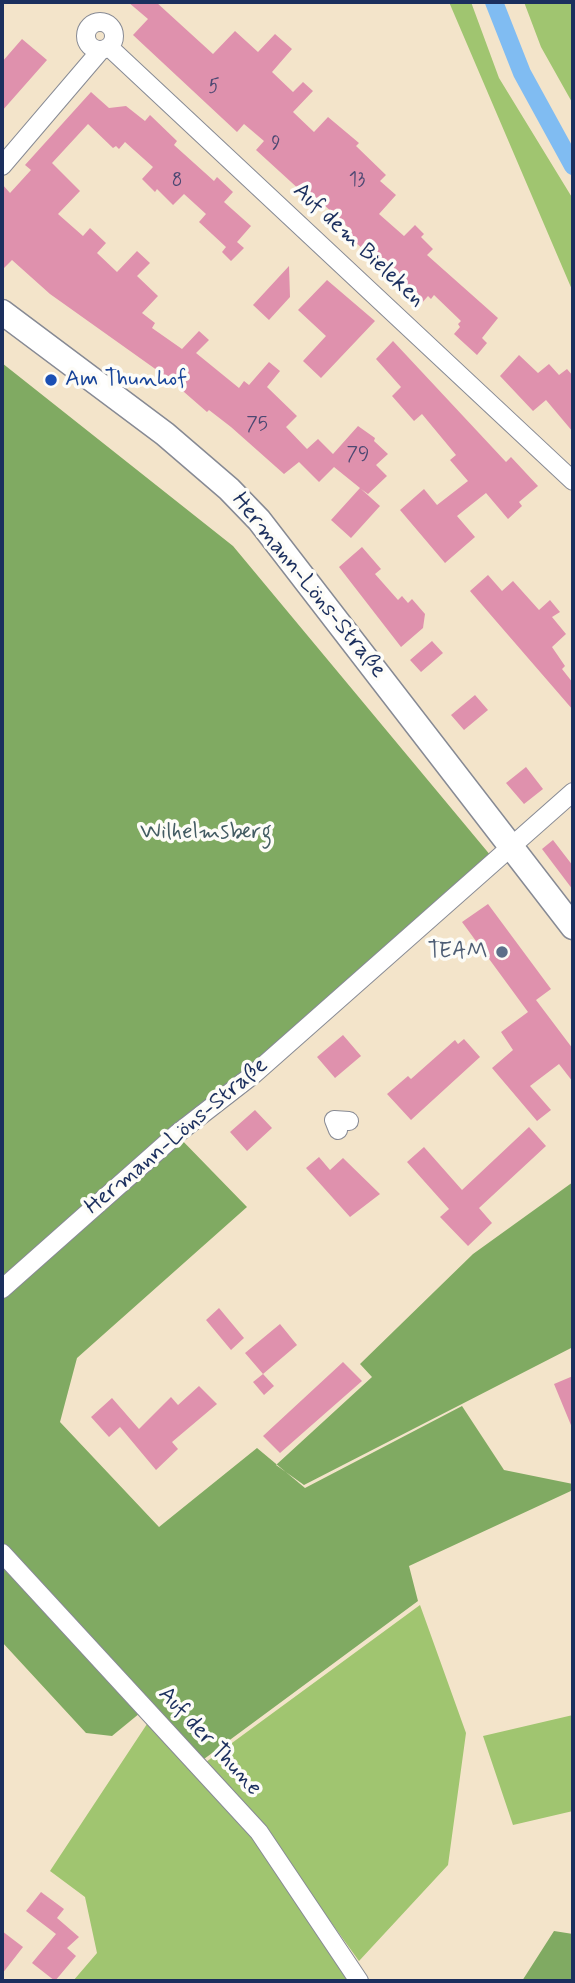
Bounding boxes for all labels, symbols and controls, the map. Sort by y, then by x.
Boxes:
house number: 5 [208,77,220,99]
house number: 9 [271,134,281,156]
house number: 13 [349,170,365,192]
house number: 8 [172,171,182,193]
street label: Auf dem Bieleken [286,178,430,314]
place label: Am Thunhof [65,366,187,394]
marker: Am Thunhof [43,372,59,388]
house number: 75 [246,415,268,437]
house number: 79 [347,445,369,467]
street label: Hermann-Löns-Straße [225,488,391,684]
park label: Wilhelmsberg [140,819,272,847]
place label: TEAM [428,938,488,966]
marker: TEAM [494,944,510,960]
street label: Hermann-Löns-Straße [80,1052,274,1222]
street label: Auf der Thune [151,1682,267,1802]

